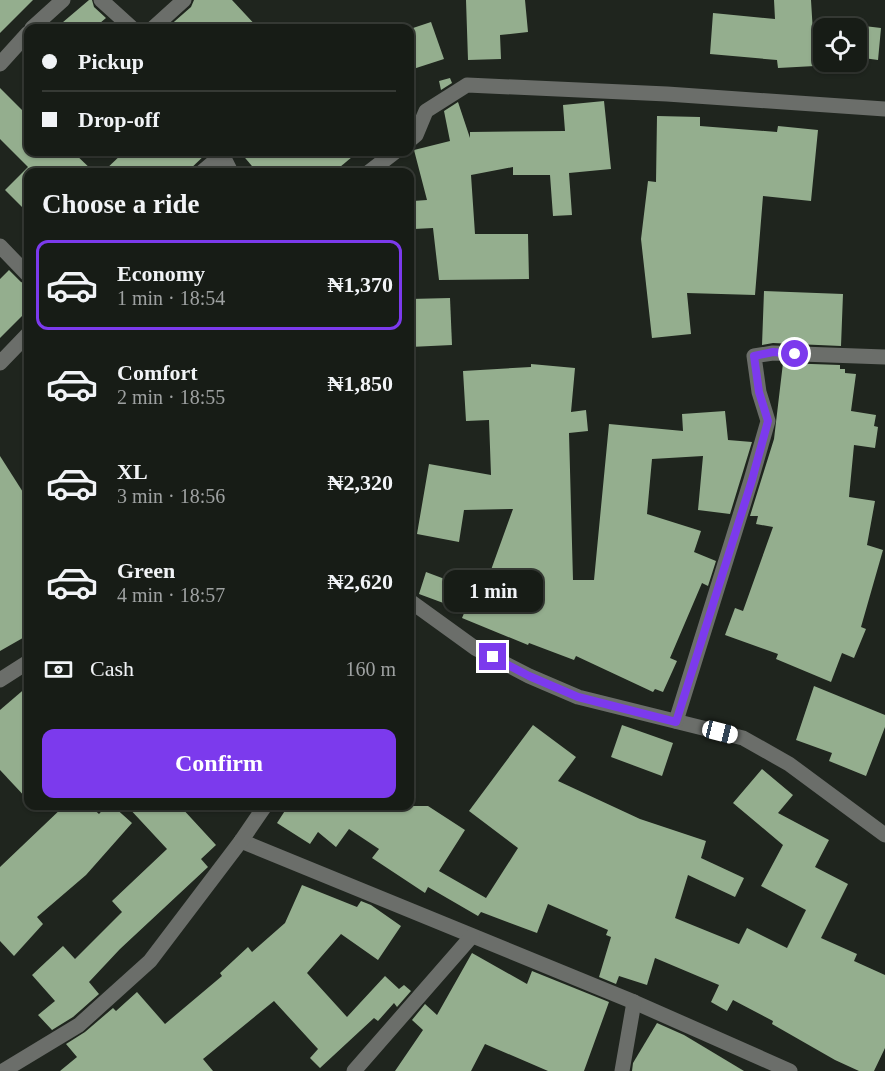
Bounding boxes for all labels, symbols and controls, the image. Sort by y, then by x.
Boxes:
map controls [813,18,867,72]
button: locate [813,18,867,72]
text: Pickup [78,49,144,74]
text: Drop-off [78,107,159,132]
text: Choose a ride [42,189,200,219]
icon: car [45,258,99,312]
text: Economy [117,261,205,286]
text: ₦1,370 [328,272,393,297]
text: 1 min · 18:54 [117,287,225,309]
route start [781,340,808,367]
icon: car [45,357,99,411]
text: Comfort [117,360,198,385]
text: ₦1,850 [328,371,393,396]
text: 2 min · 18:55 [117,386,225,408]
icon: car [45,456,99,510]
text: XL [117,459,148,484]
text: ₦2,320 [328,470,393,495]
text: 3 min · 18:56 [117,485,225,507]
icon: car [45,555,99,609]
text: Green [117,558,175,583]
text: ₦2,620 [328,569,393,594]
callout: 1 min [444,570,542,612]
text: 1 min [469,580,518,602]
text: 4 min · 18:57 [117,584,225,606]
route end [479,643,506,670]
icon: cash [42,653,75,686]
text: Cash [90,656,134,681]
text: 160 m [345,658,396,680]
car [700,719,740,745]
button: Confirm [42,729,396,798]

